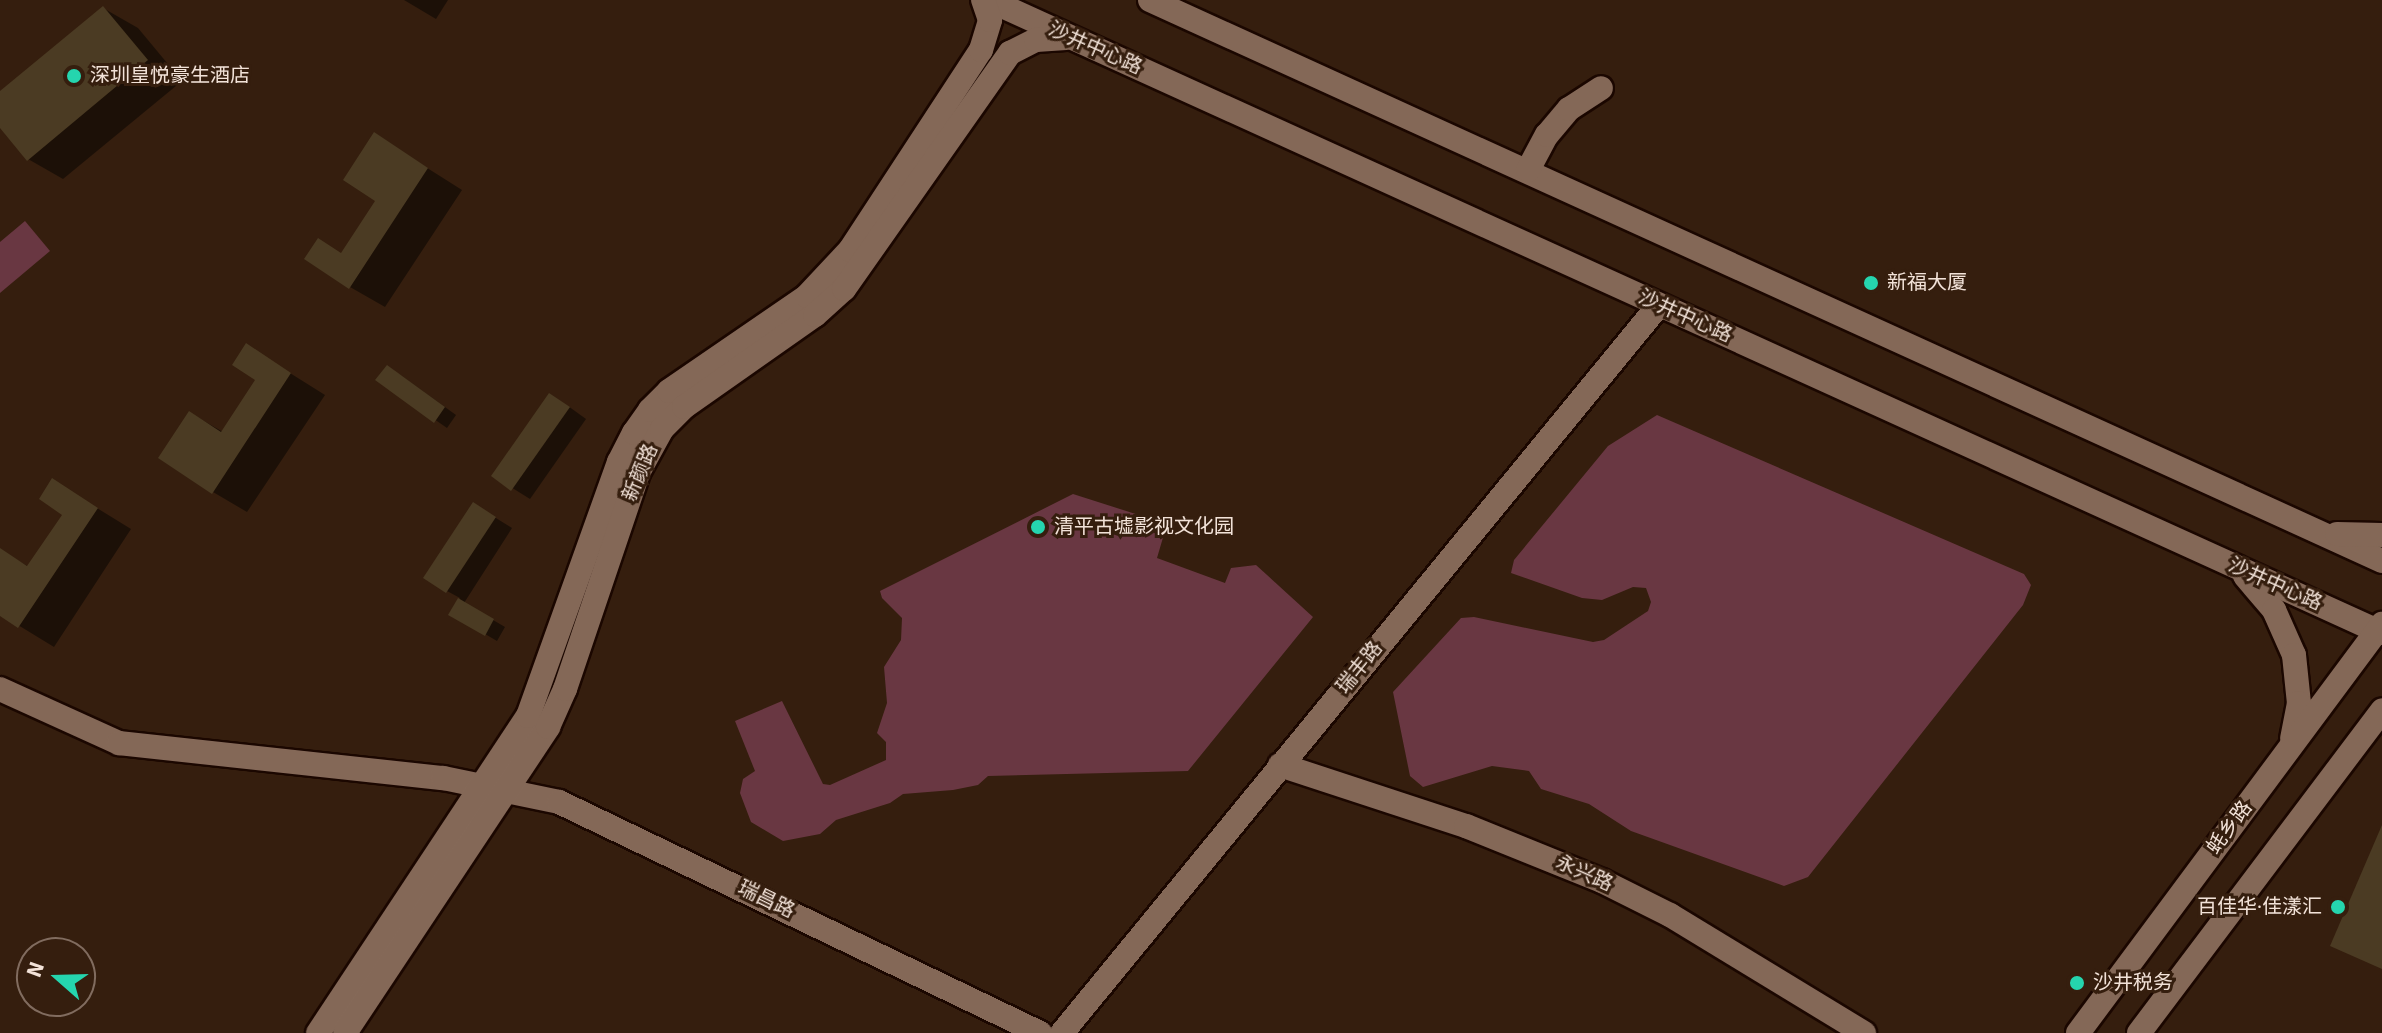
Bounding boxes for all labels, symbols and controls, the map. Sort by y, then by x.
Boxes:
street label: 沙井中心路 [1044,18,1146,80]
place label: 深圳皇悦豪生酒店 [90,64,250,88]
marker: 深圳皇悦豪生酒店 [65,67,83,85]
place label: 新福大厦 [1887,271,1967,295]
marker: 新福大厦 [1862,274,1880,292]
street label: 沙井中心路 [1634,286,1736,348]
street label: 新颜路 [618,441,664,505]
place label: 清平古墟影视文化园 [1054,515,1234,539]
marker: 清平古墟影视文化园 [1029,518,1047,536]
street label: 沙井中心路 [2224,554,2326,616]
street label: 瑞丰路 [1332,637,1388,699]
street label: 蚝乡路 [2202,797,2258,859]
street label: 永兴路 [1552,851,1616,897]
street label: 瑞昌路 [734,876,798,924]
place label: 百佳华·佳漾汇 [2197,895,2322,919]
marker: 百佳华·佳漾汇 [2329,898,2347,916]
north arrow [16,937,96,1017]
text: N [18,957,53,982]
place label: 沙井税务 [2093,971,2173,995]
marker: 沙井税务 [2068,974,2086,992]

